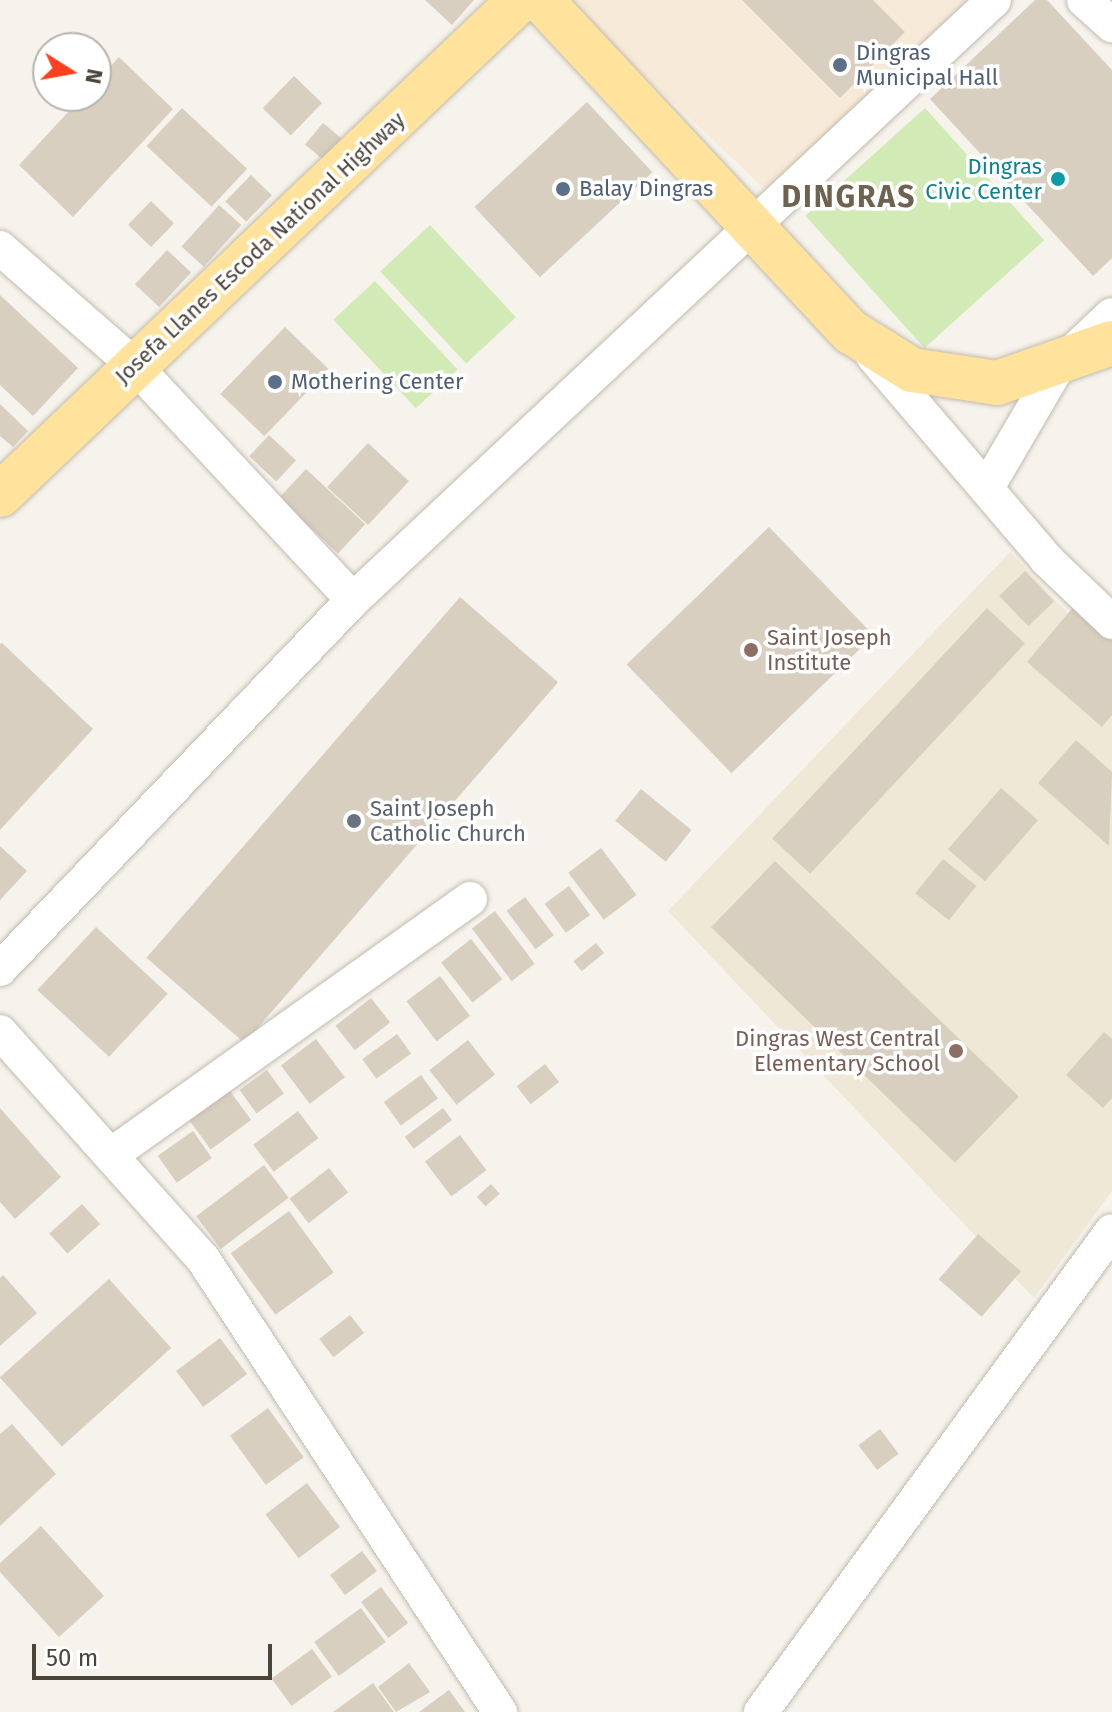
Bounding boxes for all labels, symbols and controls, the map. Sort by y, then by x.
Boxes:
north arrow [32,32,112,112]
place label: Dingras Municipal Hall [856,39,998,90]
marker: Dingras Municipal Hall [831,56,849,74]
text: N [79,67,109,86]
street label: Josefa Llanes Escoda National Highway [110,106,410,390]
place label: Dingras Civic Center [925,153,1042,204]
marker: Dingras Civic Center [1049,170,1067,188]
place label: Balay Dingras [579,176,713,202]
district label: DINGRAS [782,179,916,215]
marker: Balay Dingras [554,180,572,198]
place label: Mothering Center [291,369,464,395]
marker: Mothering Center [266,373,284,391]
place label: Saint Joseph Institute [767,624,892,676]
marker: Saint Joseph Institute [742,641,760,659]
place label: Saint Joseph Catholic Church [370,795,526,846]
marker: Saint Joseph Catholic Church [345,812,363,830]
place label: Dingras West Central Elementary School [735,1025,940,1076]
marker: Dingras West Central Elementary School [947,1042,965,1060]
scale bar [36,1628,276,1678]
text: 50 m [46,1644,98,1672]

